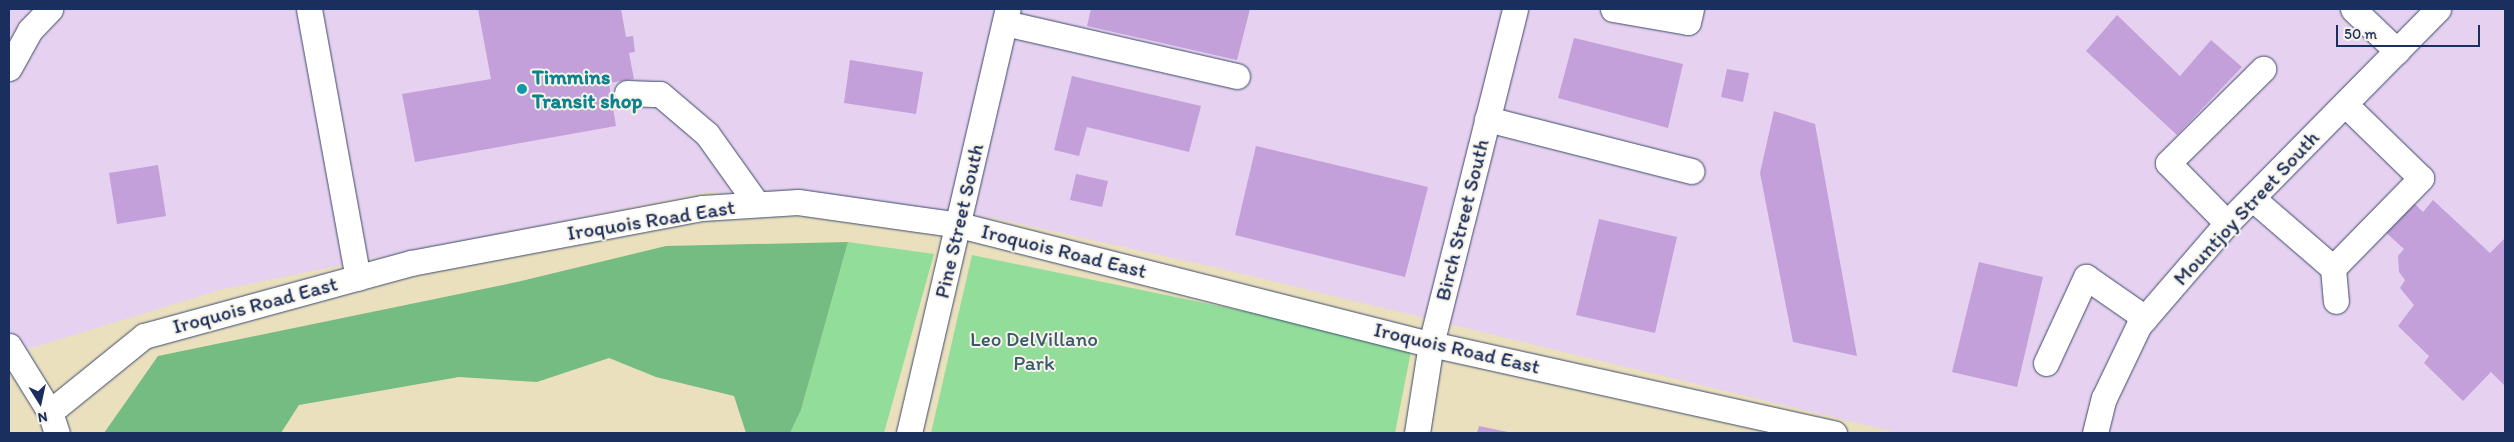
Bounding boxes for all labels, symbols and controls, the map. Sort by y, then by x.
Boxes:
scale bar [2339,15,2483,47]
text: 50 m [2344,25,2377,43]
place label: Timmins Transit shop [532,64,642,114]
marker: Timmins Transit shop [516,83,528,95]
street label: Mountjoy Street South [2168,126,2324,290]
street label: Birch Street South [1430,137,1494,303]
street label: Pine Street South [929,142,989,300]
street label: Iroquois Road East [566,194,736,246]
street label: Iroquois Road East [979,218,1149,284]
street label: Iroquois Road East [170,271,340,339]
street label: Iroquois Road East [1372,317,1542,379]
park label: Leo DelVillano Park [970,326,1098,376]
north arrow [15,377,65,427]
text: N [37,408,49,426]

